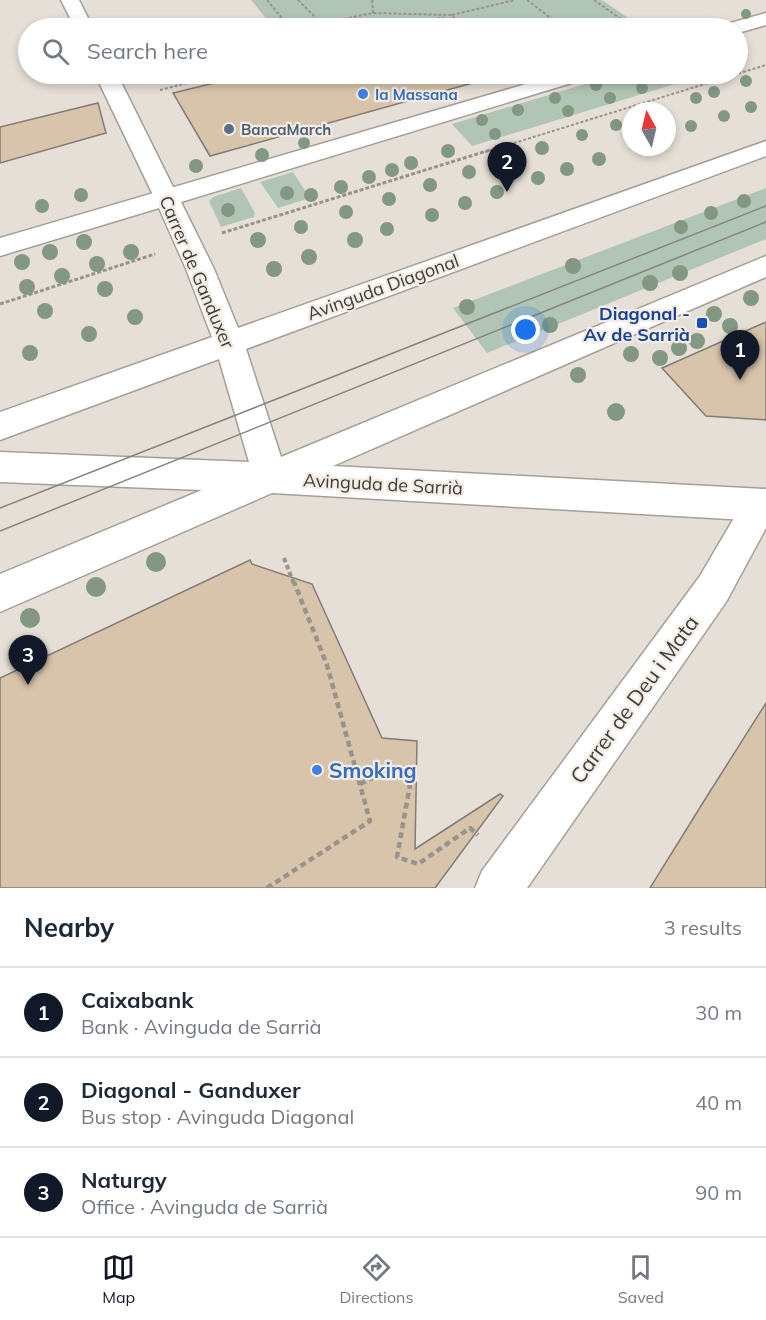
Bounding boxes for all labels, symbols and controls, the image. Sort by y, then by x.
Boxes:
search box [18,18,748,84]
icon: search [39,35,72,68]
text: Search here [87,37,208,65]
place label: Ia Massana [375,85,458,104]
marker: Ia Massana [356,87,370,101]
north arrow [622,102,676,156]
place label: BancaMarch [241,120,331,139]
marker: BancaMarch [222,122,236,136]
pin: 2 [488,142,526,192]
street label: Carrer de Ganduxer [154,192,240,352]
street label: Avinguda Diagonal [304,249,462,325]
place label: Diagonal - Av de Sarrià [584,302,690,346]
your location [511,315,540,344]
marker: Diagonal - Av de Sarrià [695,316,709,330]
pin: 1 [720,330,760,380]
street label: Avinguda de Sarrià [302,468,464,500]
street label: Carrer de Deu i Mata [564,610,704,788]
pin: 3 [9,636,48,685]
place label: Smoking [329,757,417,783]
marker: Smoking [310,763,324,777]
text: Nearby [24,911,114,944]
text: 3 results [664,915,742,940]
text: Caixabank [81,986,193,1014]
text: 1 [38,1000,50,1025]
text: 30 m [695,1000,742,1025]
text: Bank · Avinguda de Sarrià [81,1014,322,1039]
text: Diagonal - Ganduxer [81,1076,301,1104]
text: 2 [38,1090,50,1115]
text: 40 m [695,1090,742,1115]
text: Bus stop · Avinguda Diagonal [81,1104,354,1129]
text: Naturgy [81,1166,167,1194]
text: 3 [38,1180,50,1205]
text: 90 m [695,1180,742,1205]
text: Office · Avinguda de Sarrià [81,1194,328,1219]
tab: Map [102,1251,135,1307]
tab: Directions [339,1251,413,1307]
tab: Saved [618,1251,664,1307]

